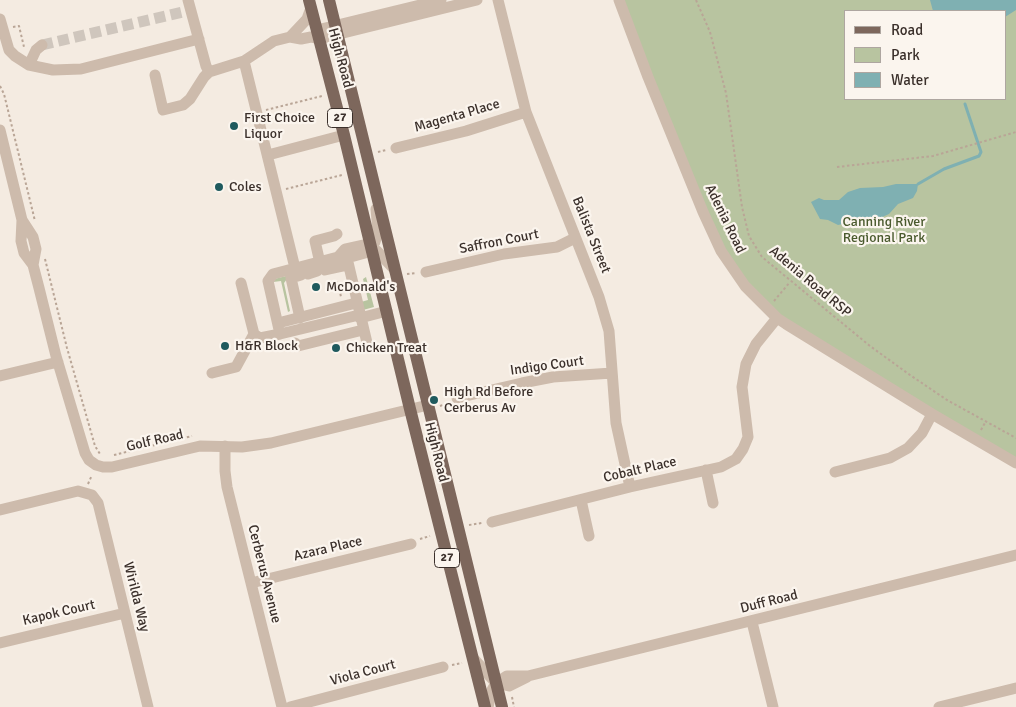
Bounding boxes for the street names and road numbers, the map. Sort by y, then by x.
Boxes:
street label: High Road [324,26,356,90]
street label: Magenta Place [412,96,502,136]
road number: 27 [328,109,352,128]
street label: Adenia Road [701,182,749,256]
street label: Balista Street [568,194,614,276]
street label: Saffron Court [458,226,540,258]
street label: Adenia Road RSP [766,243,854,321]
street label: Indigo Court [509,353,585,379]
street label: High Road [420,420,452,484]
street label: Golf Road [125,426,185,456]
street label: Cobalt Place [602,453,678,487]
street label: Cerberus Avenue [244,523,284,625]
street label: Azara Place [292,533,364,565]
road number: 27 [434,548,460,568]
street label: Wirilda Way [119,560,153,634]
street label: Duff Road [738,587,800,617]
street label: Kapok Court [21,597,97,629]
street label: Viola Court [328,656,398,690]

